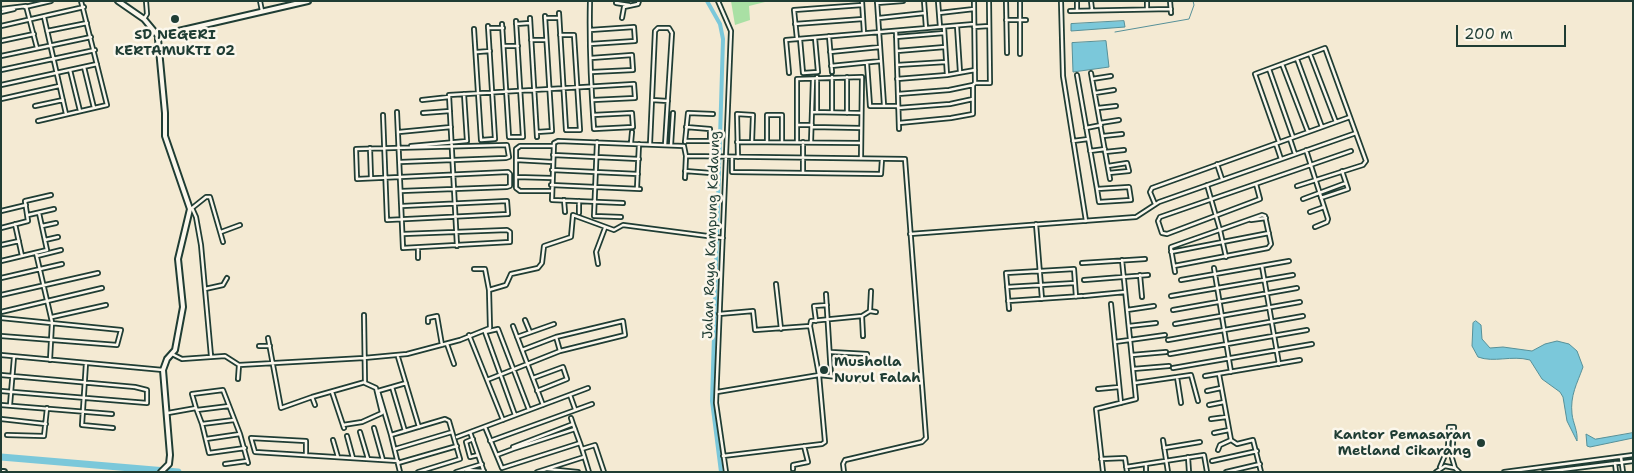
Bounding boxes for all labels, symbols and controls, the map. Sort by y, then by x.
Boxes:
marker: SD NEGERI KERTAMUKTI 02 [169,13,181,25]
scale bar [1459,15,1569,47]
text: 200 m [1464,24,1513,44]
place label: SD NEGERI KERTAMUKTI 02 [115,27,235,59]
street label: Jalan Raya Kampung Kedaung [700,131,724,339]
place label: Musholla Nurul Falah [834,354,921,387]
marker: Musholla Nurul Falah [818,364,830,376]
place label: Kantor Pemasaran Metland Cikarang [1333,427,1471,460]
marker: Kantor Pemasaran Metland Cikarang [1475,437,1487,449]

